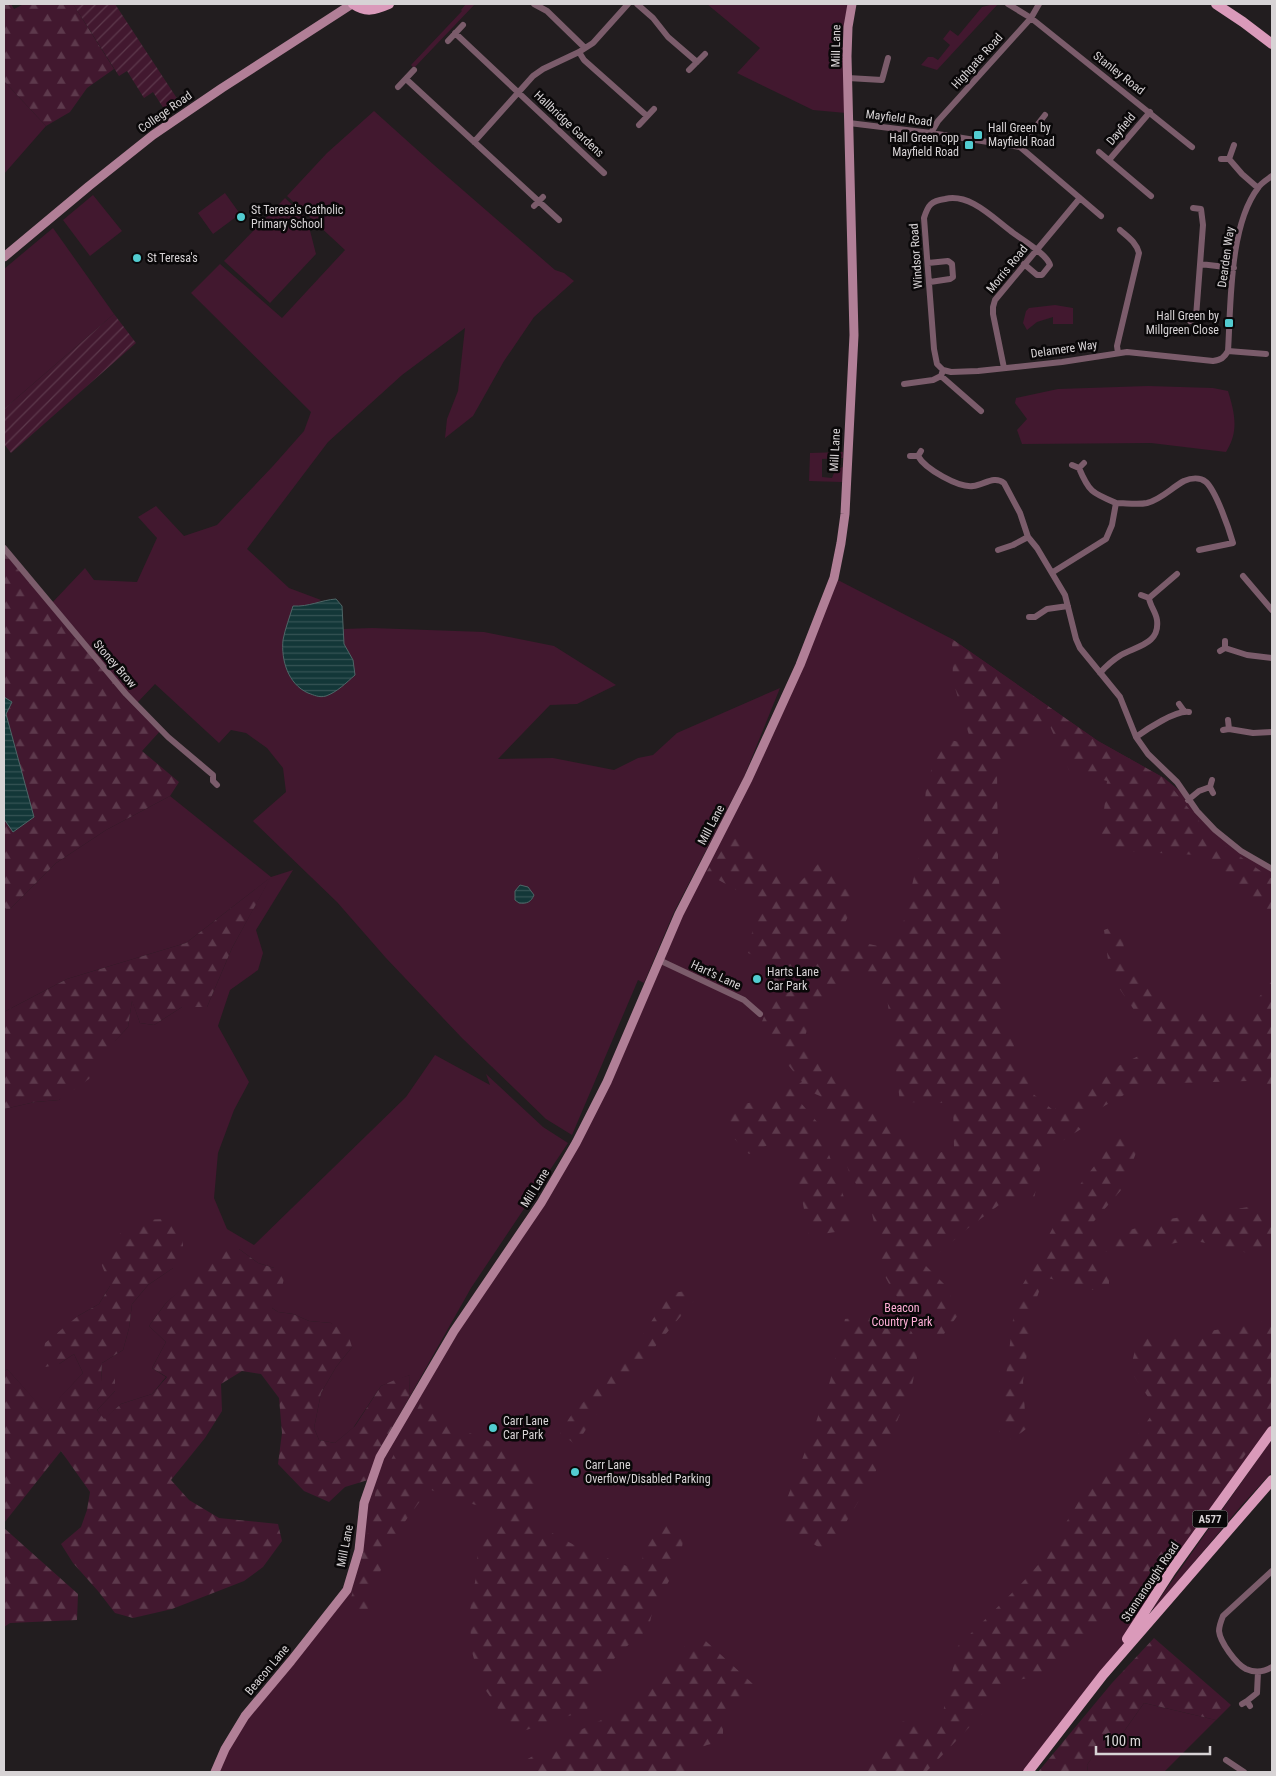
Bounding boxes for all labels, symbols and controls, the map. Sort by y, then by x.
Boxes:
street label: Mill Lane [829,24,843,68]
street label: Highgate Road [949,30,1006,92]
street label: Stanley Road [1090,49,1148,97]
street label: College Road [135,88,195,136]
street label: Hallbridge Gardens [531,88,607,160]
street label: Mayfield Road [865,107,933,129]
street label: Dayfield [1104,110,1139,148]
place label: Hall Green by Mayfield Road [988,121,1055,149]
marker: Hall Green by Mayfield Road [972,129,984,141]
place label: Hall Green opp Mayfield Road [889,131,959,159]
marker: Hall Green opp Mayfield Road [963,139,975,151]
place label: St Teresa's Catholic Primary School [251,203,344,231]
marker: St Teresa's Catholic Primary School [235,211,247,223]
street label: Windsor Road [907,223,925,289]
street label: Dearden Way [1215,226,1237,288]
street label: Morris Road [983,242,1031,296]
place label: St Teresa's [147,251,198,265]
marker: St Teresa's [131,252,143,264]
place label: Hall Green by Millgreen Close [1146,309,1219,337]
marker: Hall Green by Millgreen Close [1223,317,1235,329]
street label: Delamere Way [1030,337,1098,361]
street label: Mill Lane [827,428,843,472]
street label: Stoney Brow [90,637,140,691]
street label: Mill Lane [695,802,727,847]
street label: Hart's Lane [689,957,744,993]
place label: Harts Lane Car Park [767,965,819,993]
marker: Harts Lane Car Park [751,973,763,985]
street label: Mill Lane [518,1166,553,1210]
park label: Beacon Country Park [872,1301,933,1329]
place label: Carr Lane Car Park [503,1414,549,1442]
marker: Carr Lane Car Park [487,1422,499,1434]
place label: Carr Lane Overflow/Disabled Parking [585,1458,711,1486]
marker: Carr Lane Overflow/Disabled Parking [569,1466,581,1478]
road number: A577 [1192,1510,1228,1528]
street label: Mill Lane [334,1523,356,1568]
street label: Stannanought Road [1118,1540,1182,1624]
street label: Beacon Lane [242,1642,292,1698]
scale bar [1096,1724,1210,1756]
text: 100 m [1104,1732,1141,1750]

